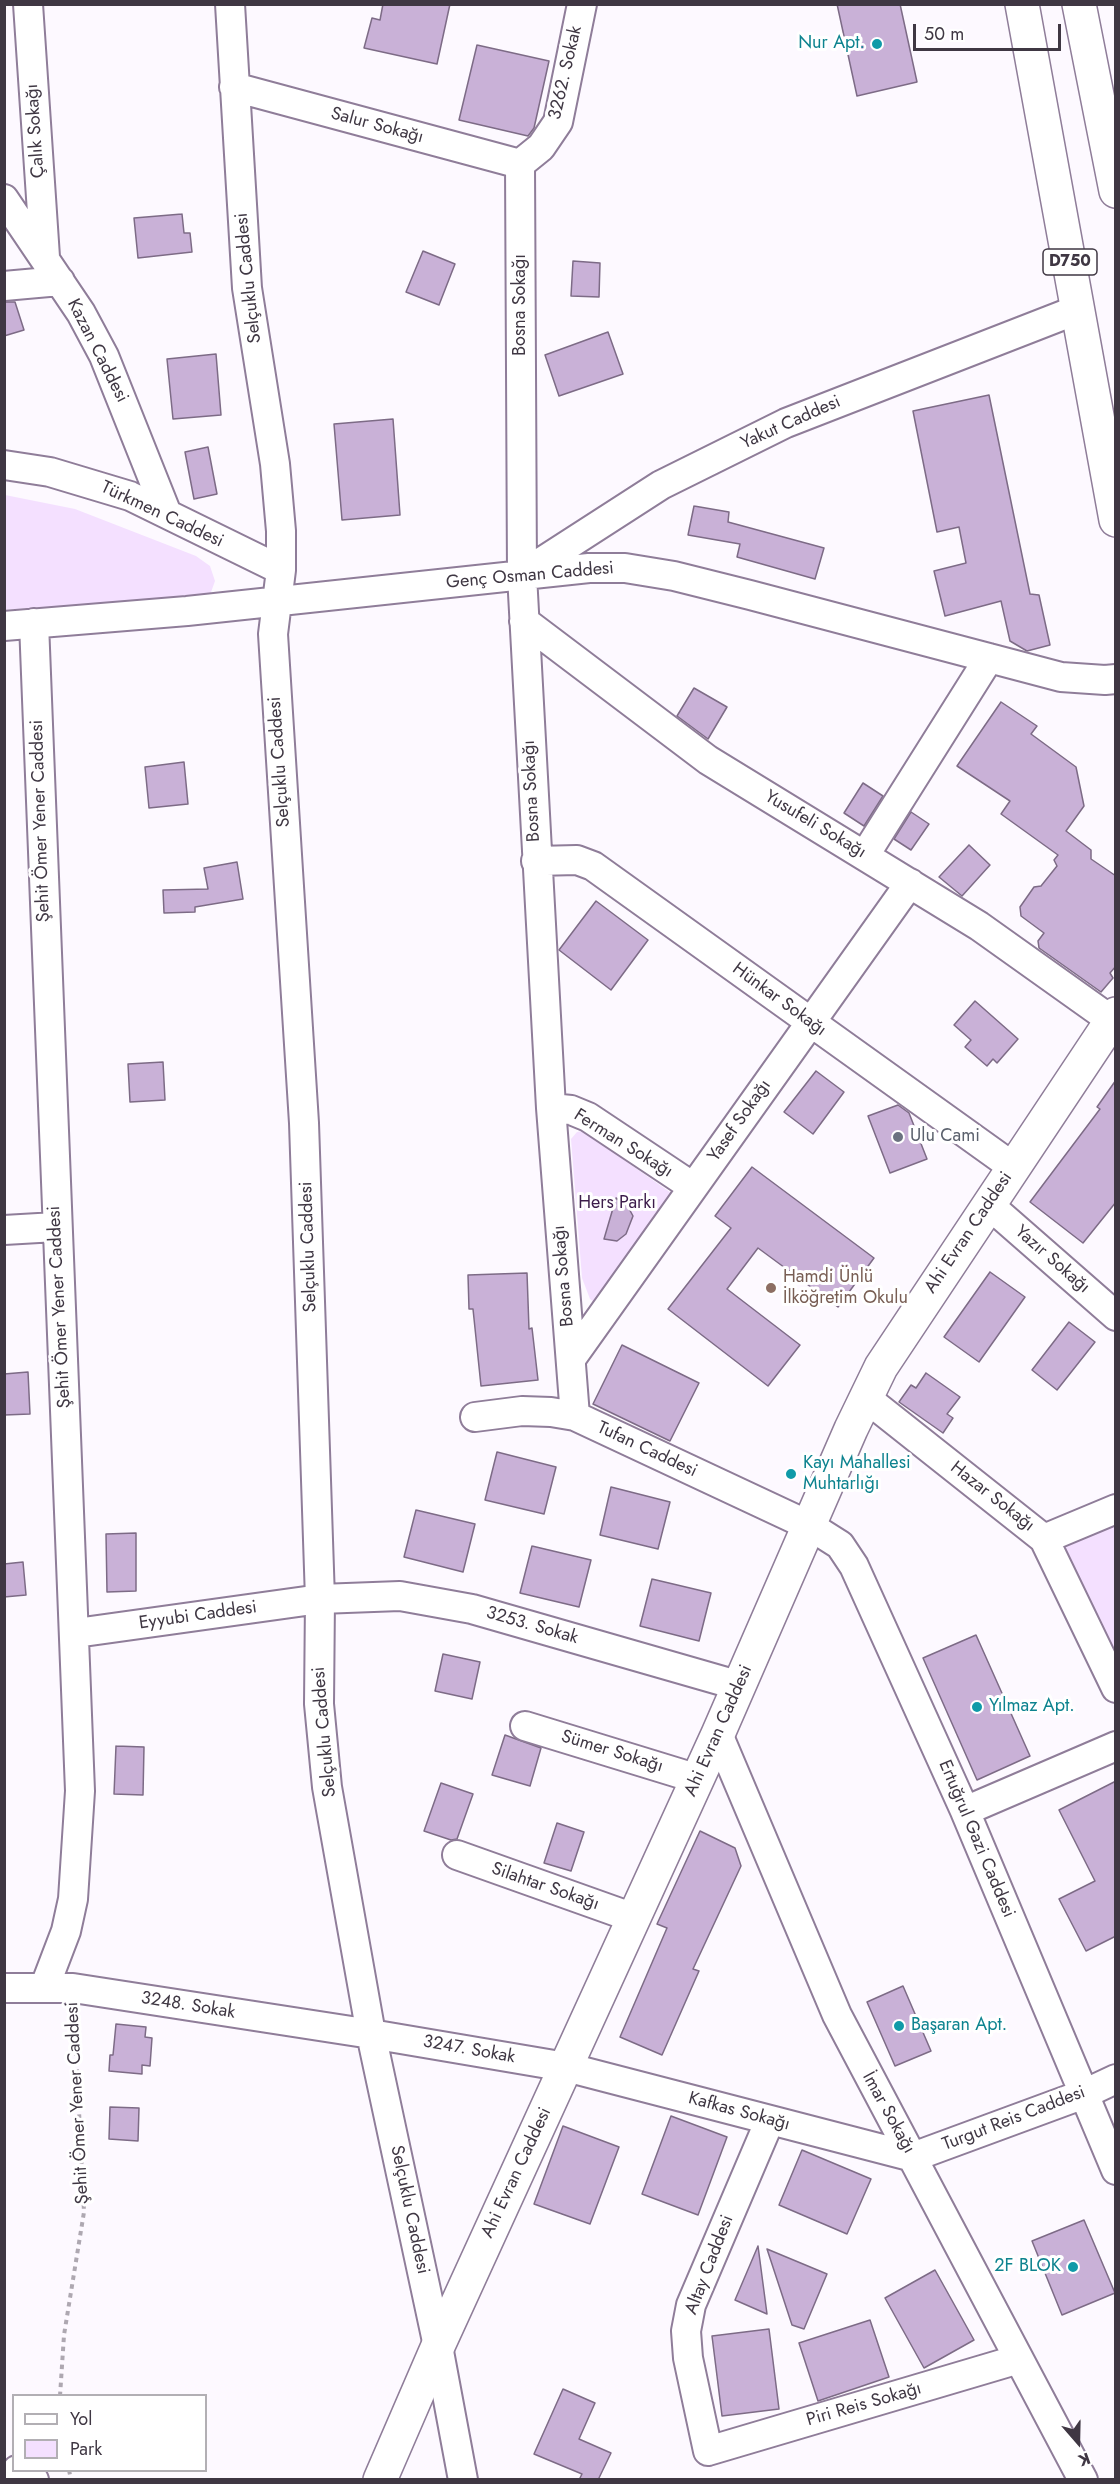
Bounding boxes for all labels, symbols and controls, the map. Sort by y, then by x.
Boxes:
scale bar [916,12,1064,50]
text: 50 m [924,21,964,47]
street label: 3262. Sokak [545,24,587,122]
place label: Nur Apt. [798,33,865,55]
marker: Nur Apt. [870,37,884,51]
street label: Çalık Sokağı [22,83,50,179]
street label: Salur Sokağı [328,103,426,149]
street label: Selçuklu Caddesi [231,212,267,344]
road number: D750 [1043,249,1097,275]
street label: Bosna Sokağı [510,254,532,356]
street label: Kazan Caddesi [62,296,132,406]
street label: Yakut Caddesi [738,391,844,455]
street label: Türkmen Caddesi [97,477,227,553]
street label: Genç Osman Caddesi [445,558,615,594]
street label: Selçuklu Caddesi [265,696,295,828]
street label: Şehit Ömer Yener Caddesi [27,719,55,923]
street label: Bosna Sokağı [519,740,545,842]
street label: Yusufeli Sokağı [760,786,870,864]
street label: Hünkar Sokağı [728,959,830,1041]
street label: Yasef Sokağı [704,1076,776,1166]
street label: Ferman Sokağı [570,1105,676,1183]
place label: Ulu Cami [910,1126,980,1148]
marker: Ulu Cami [891,1130,905,1144]
street label: Ahi Evran Caddesi [920,1168,1018,1298]
street label: Selçuklu Caddesi [296,1181,322,1313]
park label: Hers Parkı [578,1193,656,1215]
street label: Şehit Ömer Yener Caddesi [44,1205,76,1409]
street label: Yazır Sokağı [1010,1221,1094,1299]
street label: Bosna Sokağı [549,1224,579,1328]
place label: Hamdi Ünlü İlköğretim Okulu [783,1267,908,1310]
marker: Hamdi Ünlü İlköğretim Okulu [764,1281,778,1295]
street label: Tufan Caddesi [594,1417,700,1483]
place label: Kayı Mahallesi Muhtarlığı [803,1453,911,1496]
street label: Hazar Sokağı [945,1457,1039,1537]
marker: Kayı Mahallesi Muhtarlığı [784,1467,798,1481]
street label: Eyyubi Caddesi [138,1597,258,1635]
street label: 3253. Sokak [483,1603,581,1649]
street label: Ahi Evran Caddesi [680,1662,758,1800]
street label: Selçuklu Caddesi [309,1666,341,1798]
place label: Yılmaz Apt. [989,1696,1075,1718]
marker: Yılmaz Apt. [970,1700,984,1714]
street label: Sümer Sokağı [558,1726,666,1778]
street label: Ertuğrul Gazi Caddesi [933,1757,1019,1921]
street label: Silahtar Sokağı [488,1858,602,1916]
street label: 3248. Sokak [139,1988,237,2024]
street label: Şehit Ömer Yener Caddesi [62,2001,94,2205]
place label: Başaran Apt. [911,2015,1007,2037]
marker: Başaran Apt. [892,2019,906,2033]
street label: 3247. Sokak [421,2031,517,2069]
street label: İmar Sokağı [857,2068,919,2158]
street label: Turgut Reis Caddesi [940,2082,1088,2156]
street label: Kafkas Sokağı [686,2088,792,2136]
street label: Ahi Evran Caddesi [477,2104,557,2242]
street label: Selçuklu Caddesi [385,2144,433,2276]
street label: Altay Caddesi [681,2212,739,2318]
place label: 2F BLOK [994,2256,1061,2278]
marker: 2F BLOK [1066,2260,1080,2274]
street label: Piri Reis Sokağı [804,2378,924,2432]
legend [12,2394,207,2472]
text: Yol [70,2406,92,2432]
north arrow [1048,2412,1108,2472]
text: Park [70,2436,102,2462]
text: K [1075,2447,1094,2472]

